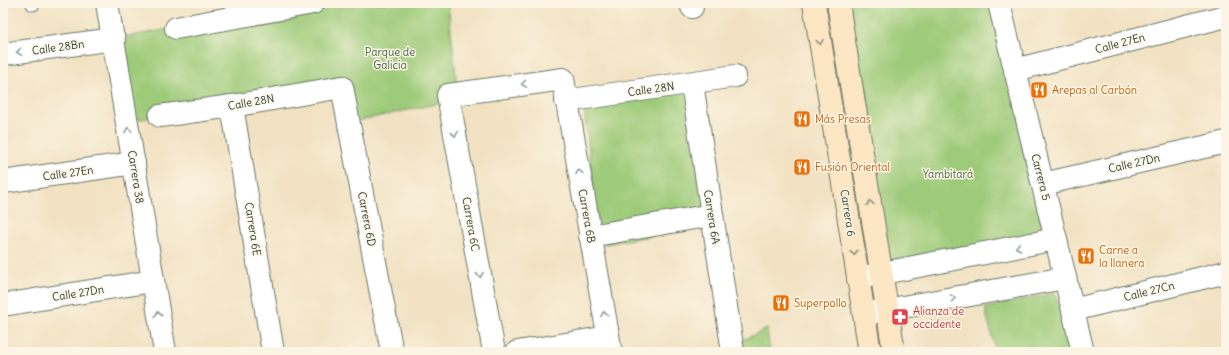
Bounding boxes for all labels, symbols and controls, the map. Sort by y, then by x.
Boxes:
street label: Calle 27En [1094,30,1146,56]
street label: Calle 28Bn [31,36,85,58]
one-way arrow [815,38,824,45]
park label: Parque de Galicia [365,45,415,72]
one-way arrow [16,47,22,56]
one-way arrow [521,79,527,88]
street label: Calle 28N [627,79,675,99]
restaurant icon: Arepas al Carbón [1029,80,1049,100]
place label: Arepas al Carbón [1052,83,1137,97]
street label: Calle 28N [227,91,275,113]
restaurant icon: Más Presas [792,109,812,129]
place label: Más Presas [815,112,871,126]
one-way arrow [124,127,133,133]
one-way arrow [450,131,458,137]
street label: Carrera 38 [125,149,147,205]
street label: Calle 27Dn [1107,150,1161,176]
street label: Carrera 5 [1028,152,1054,202]
restaurant icon: Fusión Oriental [792,157,812,177]
place label: Fusión Oriental [815,160,890,174]
street label: Calle 27En [42,163,94,183]
park label: Yambitará [923,167,973,181]
one-way arrow [575,169,584,175]
street label: Carrera 6B [575,188,599,244]
street label: Carrera 6 [837,188,859,238]
street label: Carrera 6A [701,189,723,245]
street label: Carrera 6D [355,190,379,248]
street label: Carrera 6C [459,196,483,252]
one-way arrow [866,200,875,206]
street label: Carrera 6E [242,201,264,257]
one-way arrow [1014,242,1021,250]
place label: Carne a la llanera [1099,243,1145,270]
restaurant icon: Carne a la llanera [1076,246,1096,266]
one-way arrow [849,250,858,256]
one-way arrow [476,272,484,279]
street label: Calle 27Cn [1122,278,1176,304]
street label: Calle 27Dn [51,282,105,304]
restaurant icon: Superpollo [771,293,791,313]
one-way arrow [950,294,956,302]
place label: Superpollo [794,296,847,310]
place label: Alianza de occidente [913,304,964,331]
pharmacy icon: Alianza de occidente [890,307,910,327]
one-way arrow [155,310,163,317]
one-way arrow [600,311,609,317]

